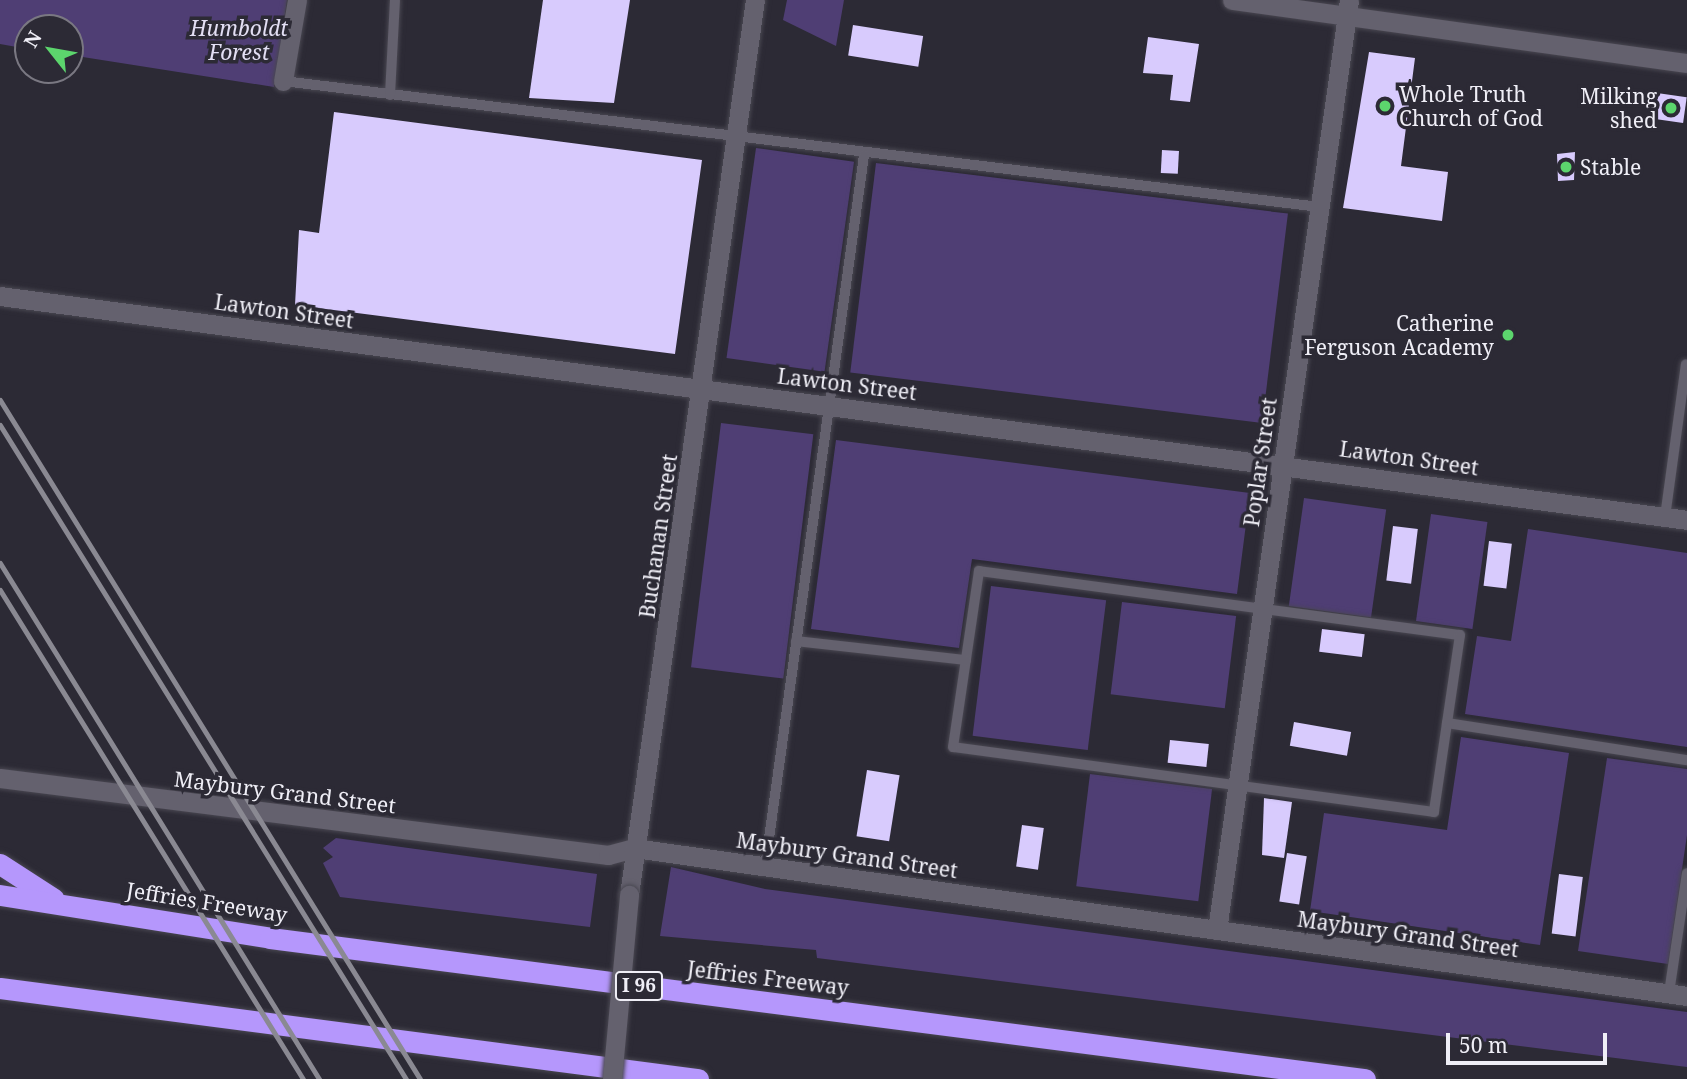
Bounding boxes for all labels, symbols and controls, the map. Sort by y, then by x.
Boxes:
north arrow [14,14,84,84]
park label: Humboldt Forest [190,15,288,65]
text: N [18,26,48,52]
place label: Whole Truth Church of God [1399,81,1543,131]
place label: Milking shed [1580,83,1657,133]
marker: Whole Truth Church of God [1377,98,1393,114]
marker: Milking shed [1663,100,1679,116]
place label: Stable [1580,154,1641,180]
marker: Stable [1558,159,1574,175]
street label: Lawton Street [213,289,355,333]
place label: Catherine Ferguson Academy [1304,310,1494,360]
marker: Catherine Ferguson Academy [1500,327,1516,343]
street label: Lawton Street [776,363,918,405]
street label: Poplar Street [1238,396,1282,528]
street label: Lawton Street [1338,436,1480,480]
street label: Buchanan Street [634,452,682,620]
street label: Maybury Grand Street [173,766,397,818]
street label: Maybury Grand Street [735,827,959,883]
street label: Jeffries Freeway [125,877,289,927]
street label: Maybury Grand Street [1296,906,1520,962]
street label: Jeffries Freeway [686,956,850,1000]
road number: I 96 [614,970,664,1002]
scale bar [1449,1020,1610,1064]
text: 50 m [1459,1031,1508,1059]

